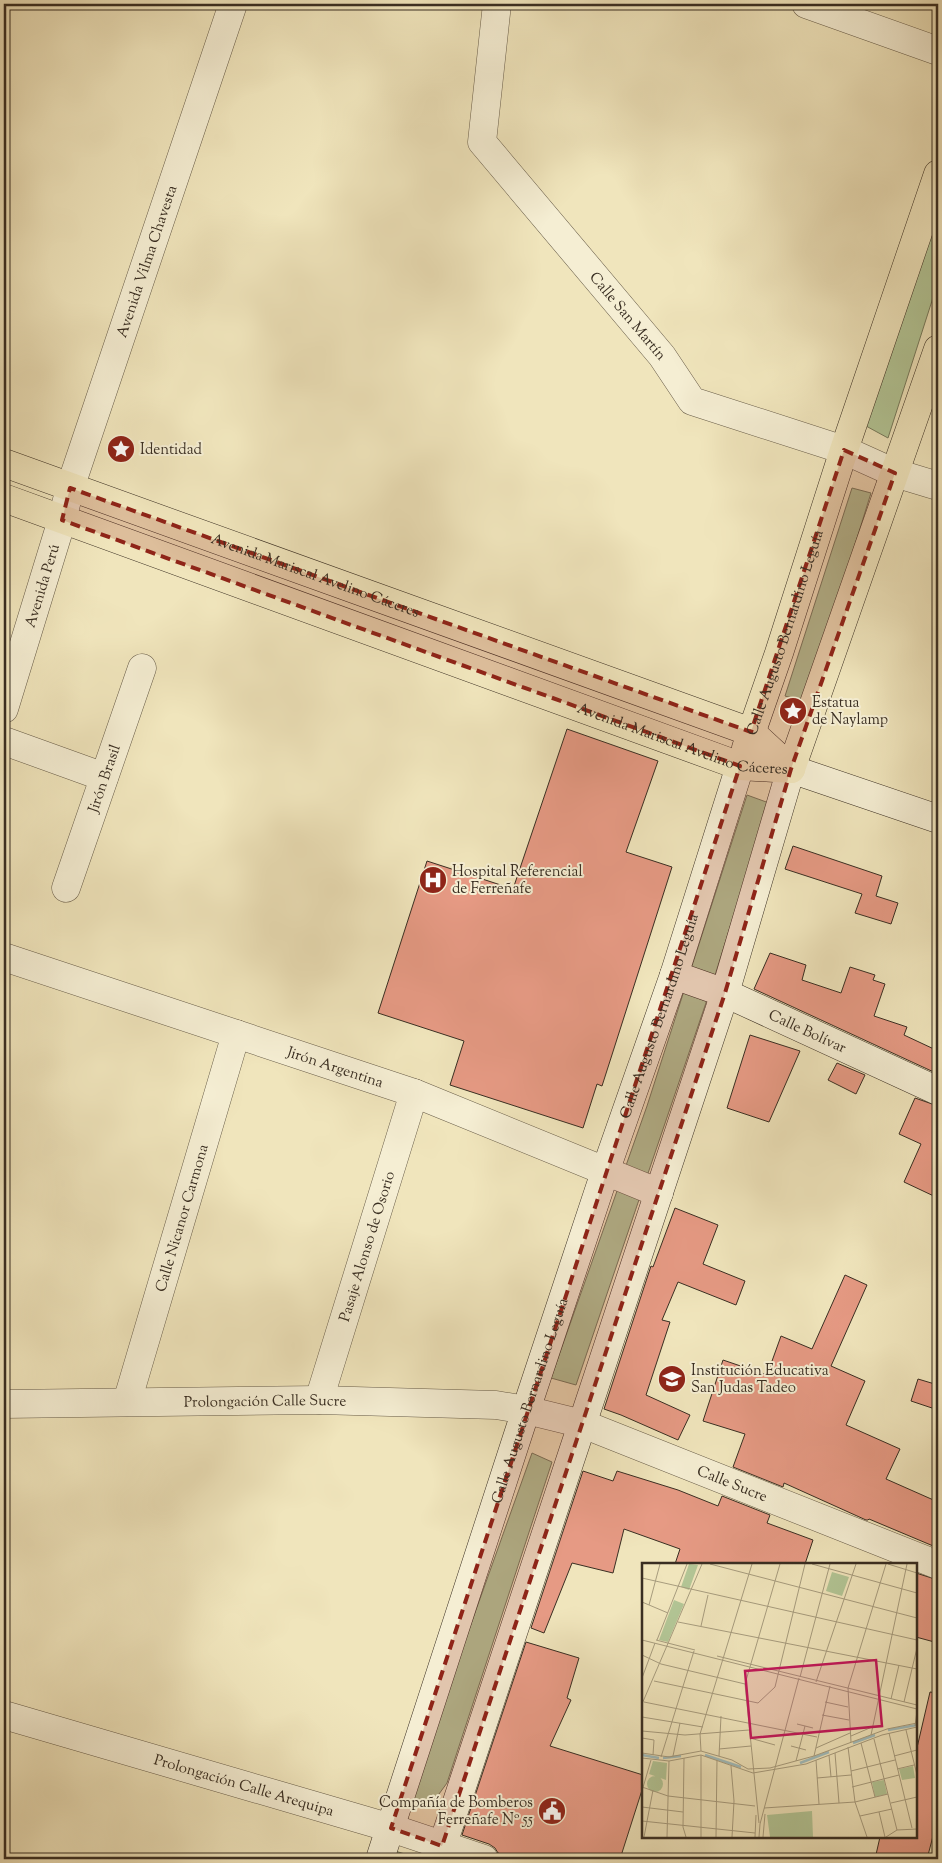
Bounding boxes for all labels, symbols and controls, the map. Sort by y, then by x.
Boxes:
street label: Avenida Vilma Chavesta [112,183,183,341]
street label: Calle San Martín [584,268,670,366]
place icon: Identidad [106,434,136,464]
place label: Identidad [140,440,202,461]
street label: Calle Augusto Bernardino Leguía [742,527,830,738]
street label: Avenida Mariscal Avelino Cáceres [208,529,422,624]
street label: Avenida Perú [21,541,66,631]
place label: Estatua de Naylamp [812,693,888,731]
place icon: Estatua de Naylamp [778,696,808,726]
street label: Avenida Mariscal Avelino Cáceres [574,699,788,781]
street label: Jirón Brasil [83,742,127,817]
place label: Hospital Referencial de Ferreñafe [452,862,583,900]
hospital icon: Hospital Referencial de Ferreñafe [418,865,448,895]
street label: Calle Augusto Bernardino Leguía [615,911,705,1122]
street label: Calle Bolívar [765,1005,850,1059]
street label: Jirón Argentina [283,1042,386,1094]
street label: Calle Nicanor Carmona [151,1142,215,1295]
street label: Pasaje Alonso de Osorio [335,1169,401,1324]
street label: Calle Augusto Bernardino Leguía [487,1296,574,1507]
place label: Institución Educativa San Judas Tadeo [691,1361,829,1399]
school or university icon: Institución Educativa San Judas Tadeo [657,1364,687,1394]
street label: Prolongación Calle Sucre [184,1391,347,1414]
street label: Calle Sucre [694,1461,770,1508]
inset map [642,1563,917,1838]
street label: Prolongación Calle Arequipa [151,1750,336,1823]
place label: Compañía de Bomberos Ferreñafe Nº 55 [379,1793,533,1831]
public building icon: Compañía de Bomberos Ferreñafe Nº 55 [537,1796,567,1826]

